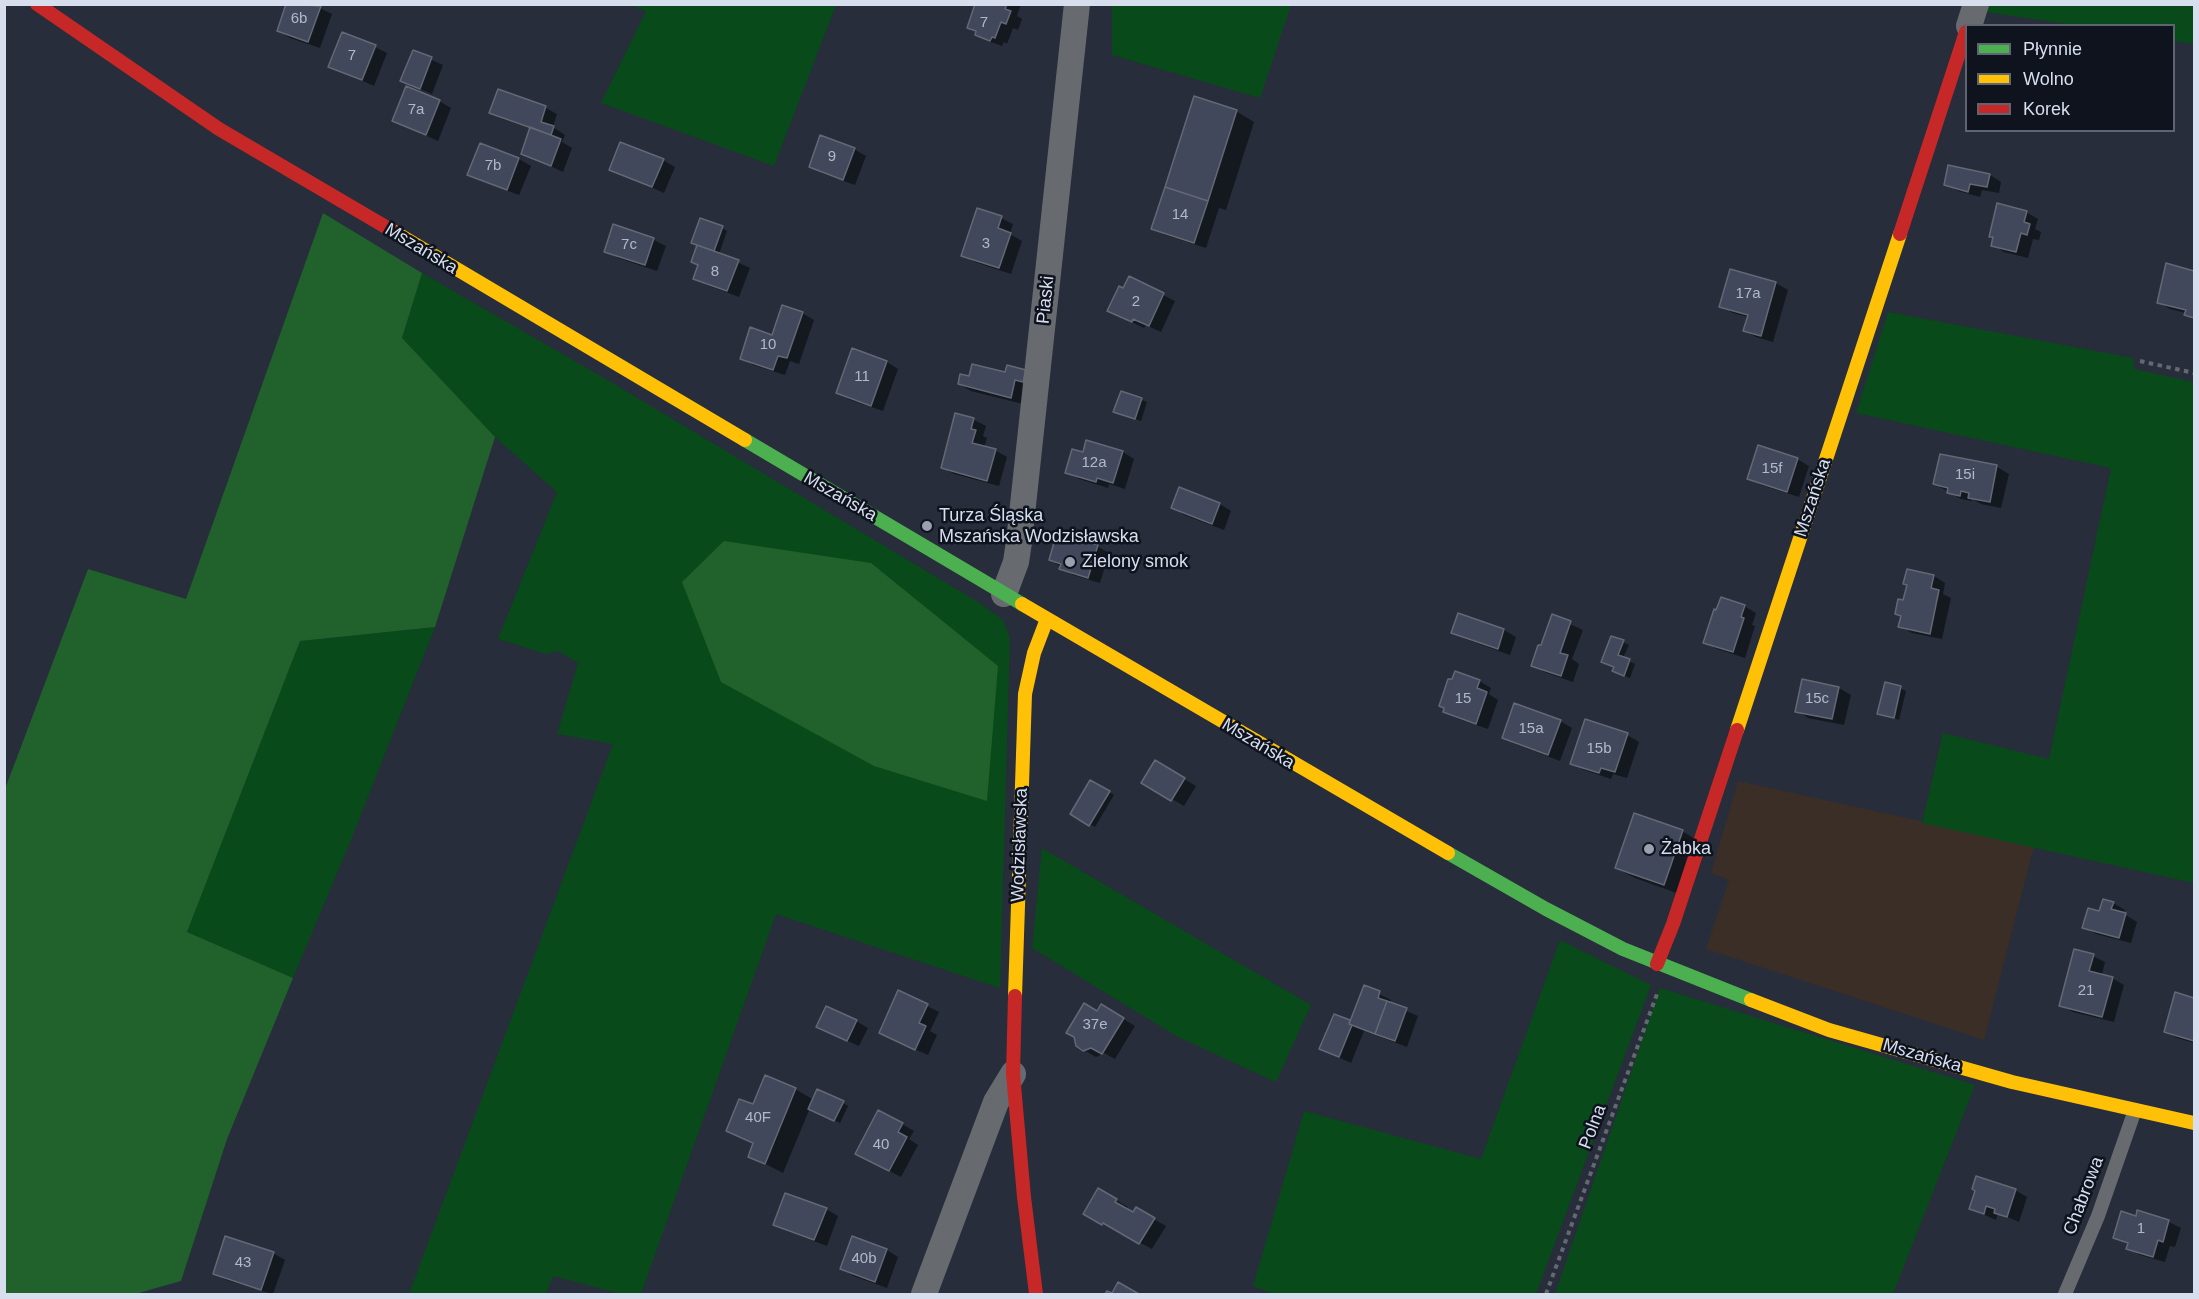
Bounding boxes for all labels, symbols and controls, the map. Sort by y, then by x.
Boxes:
house number: 6b [291,10,307,28]
house number: 7 [980,14,988,32]
legend [1965,24,2175,132]
text: Płynnie [2023,39,2082,59]
house number: 7 [348,47,356,65]
text: Wolno [2023,69,2074,89]
text: Korek [2023,99,2070,119]
house number: 7a [408,101,424,119]
house number: 9 [828,148,836,166]
house number: 7b [485,157,501,175]
house number: 14 [1172,206,1188,224]
street label: Mszańska [381,219,461,279]
house number: 3 [982,235,990,253]
house number: 7c [621,236,637,254]
house number: 8 [711,263,719,281]
street label: Piaski [1033,275,1059,325]
house number: 17a [1735,285,1761,303]
house number: 2 [1132,293,1140,311]
house number: 10 [760,336,776,354]
house number: 11 [854,368,870,386]
house number: 12a [1081,454,1107,472]
street label: Mszańska [1790,456,1836,540]
house number: 15f [1762,460,1782,478]
house number: 15i [1955,466,1975,484]
street label: Mszańska [800,467,880,527]
place label: Turza Śląska Mszańska Wodzisławska [939,505,1139,548]
marker: Turza Śląska Mszańska Wodzisławska [920,519,934,533]
place label: Zielony smok [1082,551,1188,573]
marker: Zielony smok [1063,555,1077,569]
house number: 15 [1455,690,1471,708]
house number: 15c [1805,690,1829,708]
street label: Mszańska [1218,714,1298,774]
house number: 15a [1518,720,1544,738]
house number: 15b [1586,740,1612,758]
street label: Wodzisławska [1007,788,1033,902]
place label: Żabka [1661,838,1711,860]
marker: Żabka [1642,842,1656,856]
house number: 21 [2078,982,2094,1000]
house number: 37e [1082,1016,1108,1034]
street label: Mszańska [1880,1034,1964,1078]
street label: Polna [1575,1102,1611,1152]
house number: 40F [745,1109,771,1127]
house number: 40 [873,1136,889,1154]
street label: Chabrowa [2059,1154,2109,1238]
house number: 1 [2137,1220,2145,1238]
house number: 40b [851,1250,877,1268]
house number: 43 [235,1254,251,1272]

